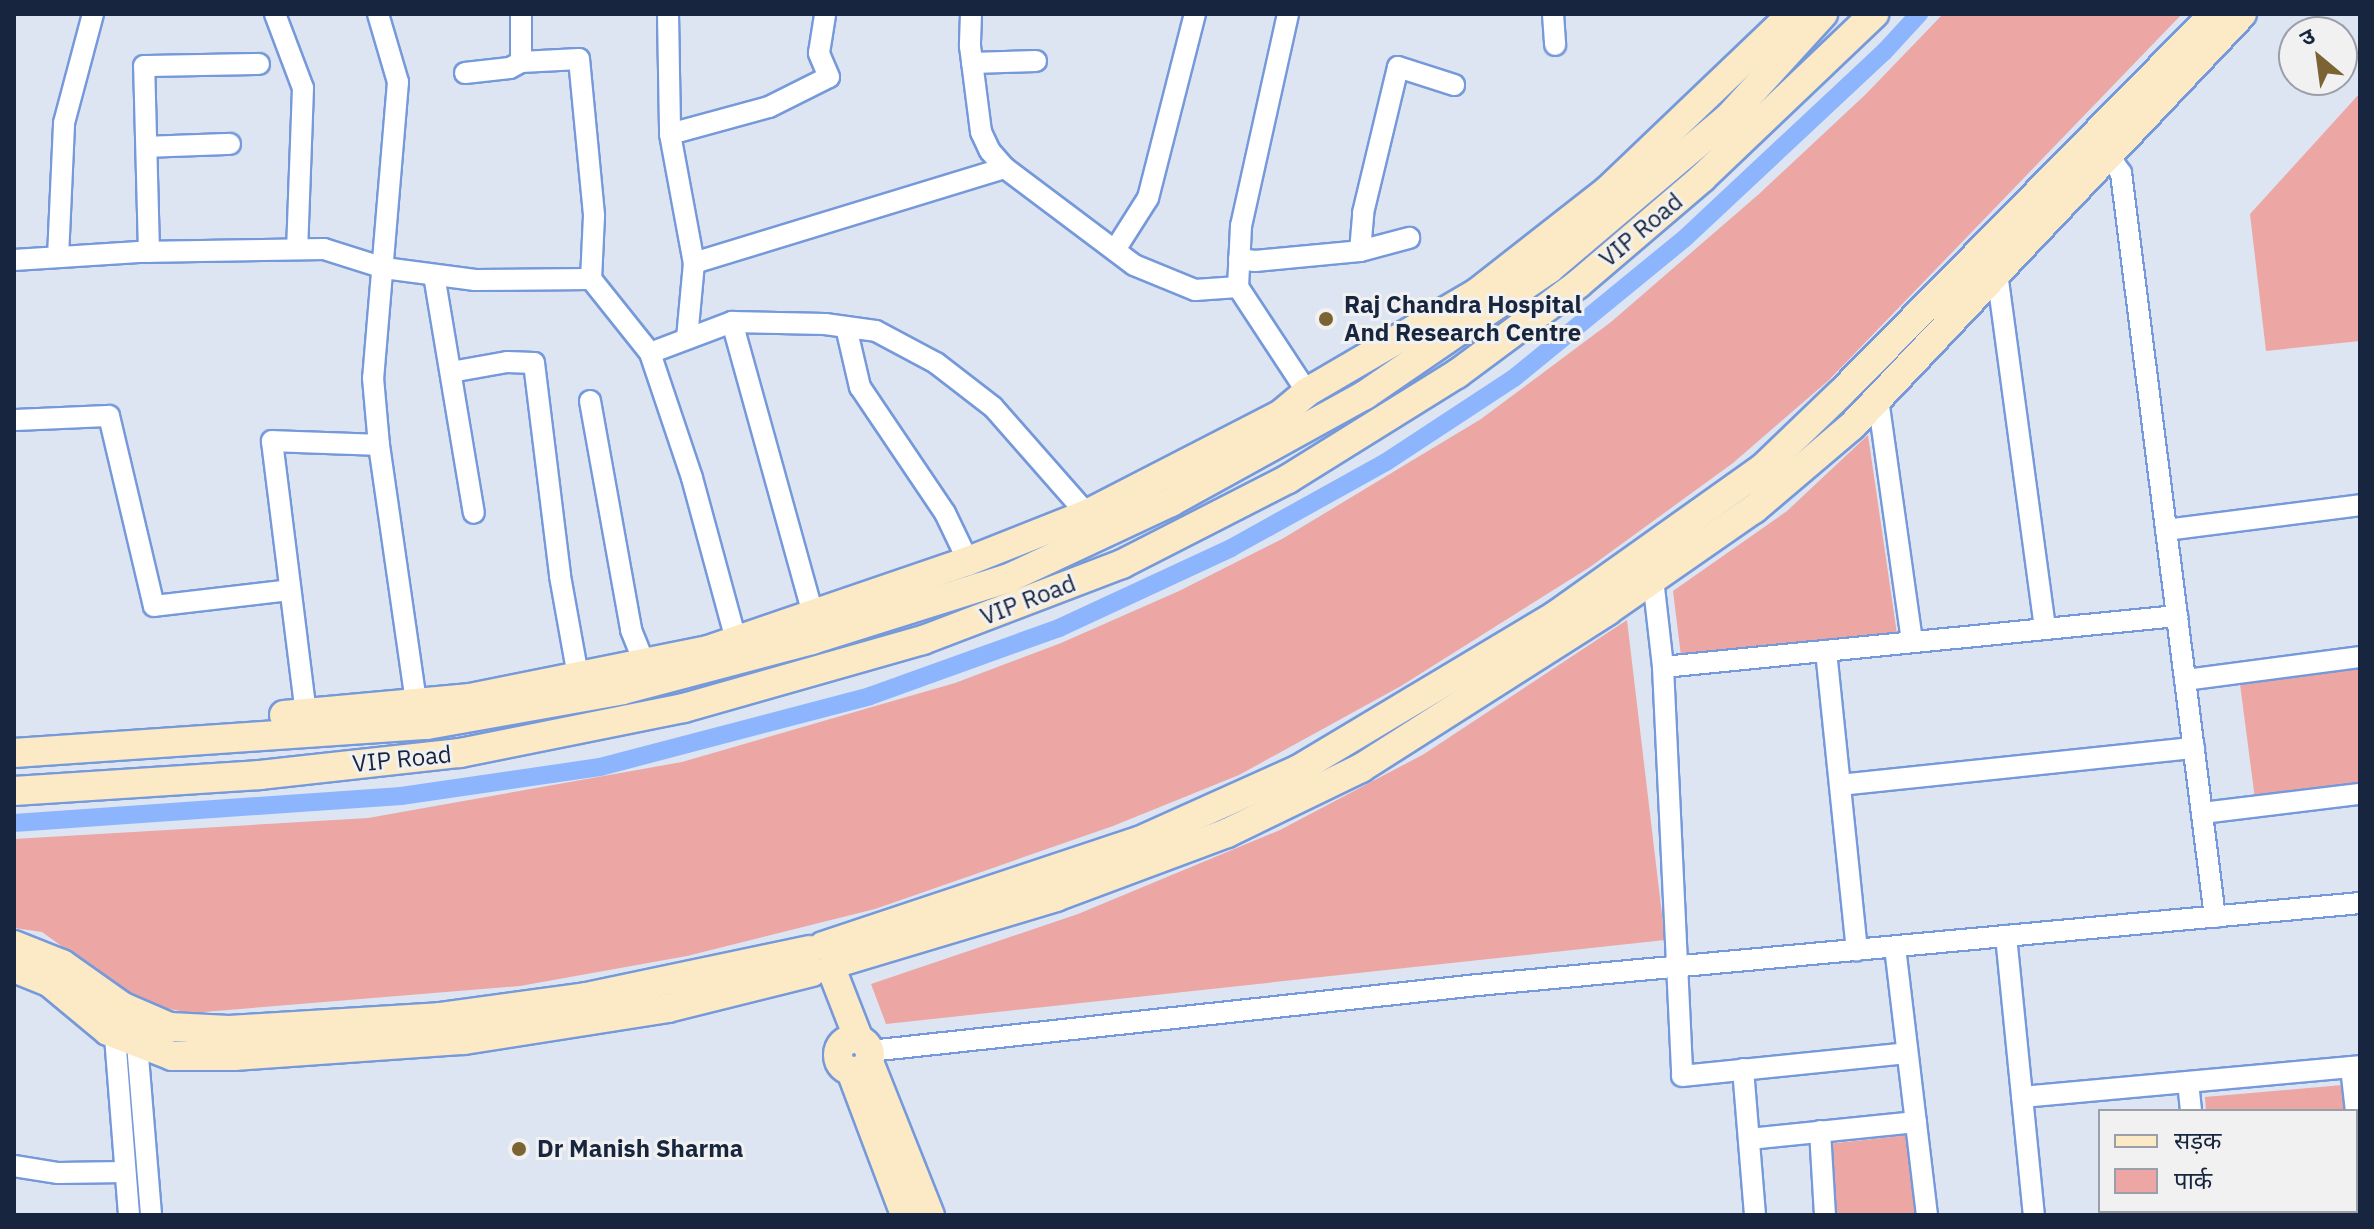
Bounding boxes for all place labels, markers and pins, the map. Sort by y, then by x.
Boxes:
place label: Raj Chandra Hospital And Research Centre [1344,291,1582,347]
marker: Raj Chandra Hospital And Research Centre [1315,308,1337,330]
place label: Dr Manish Sharma [537,1135,743,1163]
marker: Dr Manish Sharma [508,1138,530,1160]

